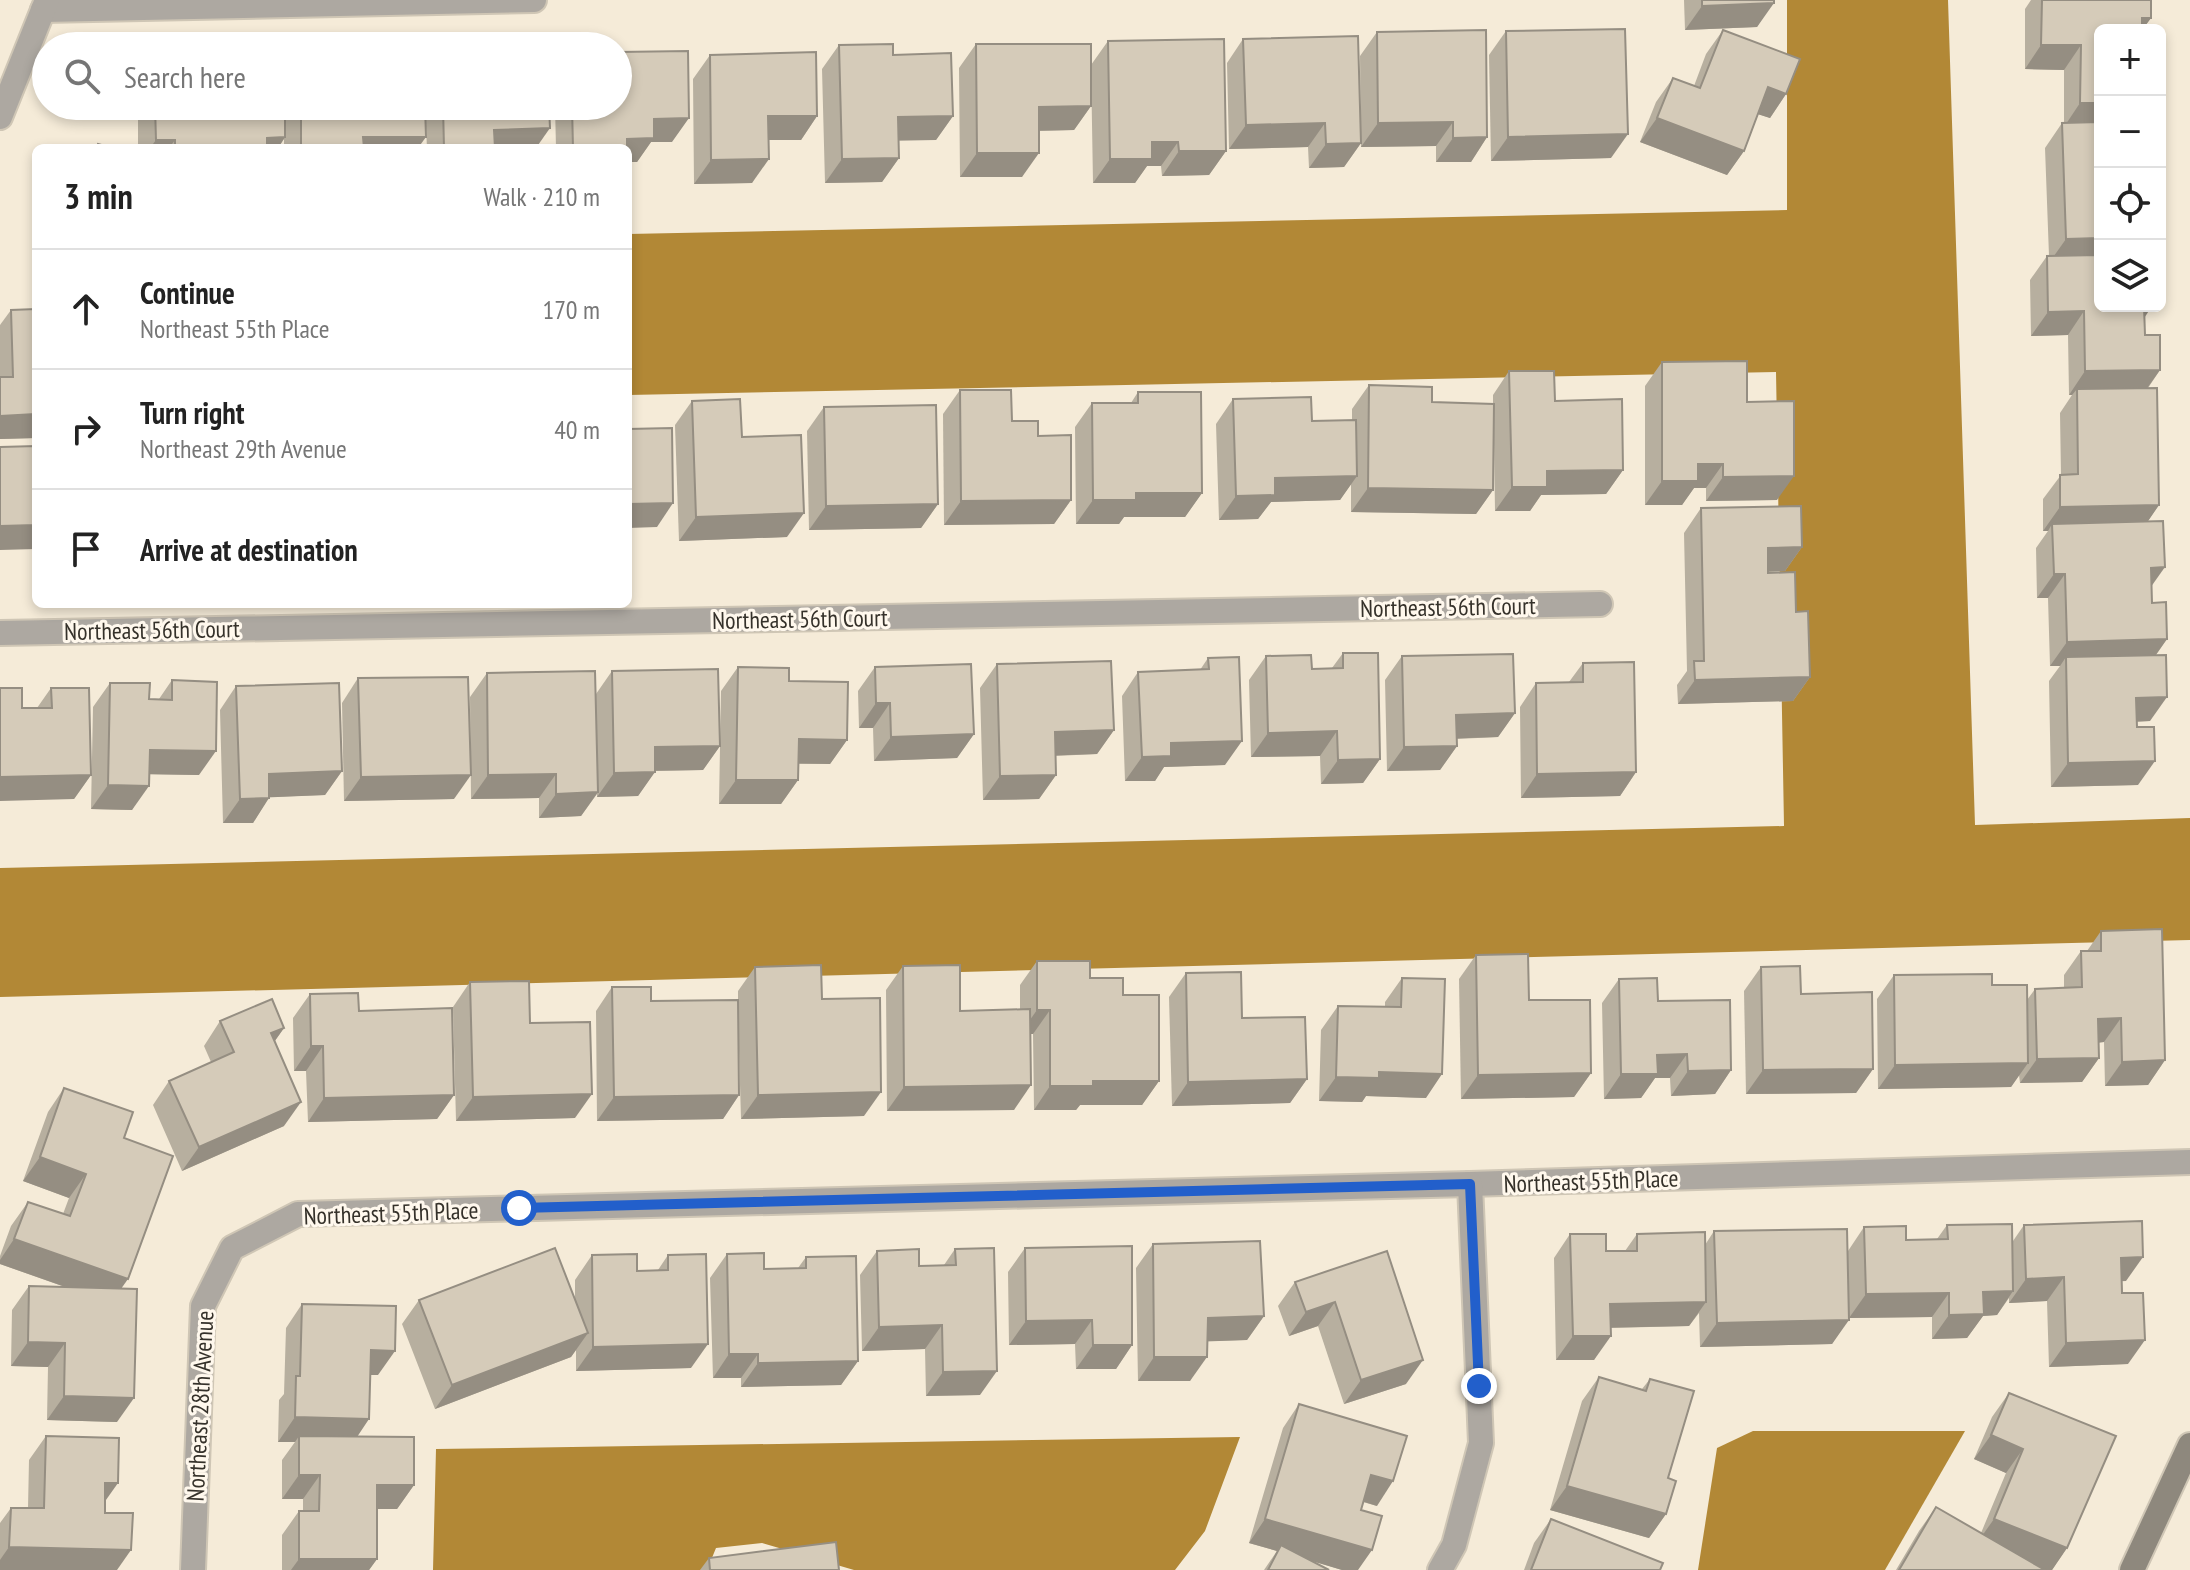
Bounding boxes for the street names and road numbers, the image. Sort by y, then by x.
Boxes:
street label: Northeast 56th Court [1360,590,1536,624]
street label: Northeast 56th Court [712,602,888,636]
street label: Northeast 56th Court [64,613,240,647]
street label: Northeast 55th Place [1503,1162,1679,1200]
street label: Northeast 55th Place [303,1194,479,1232]
street label: Northeast 28th Avenue [180,1310,220,1502]

